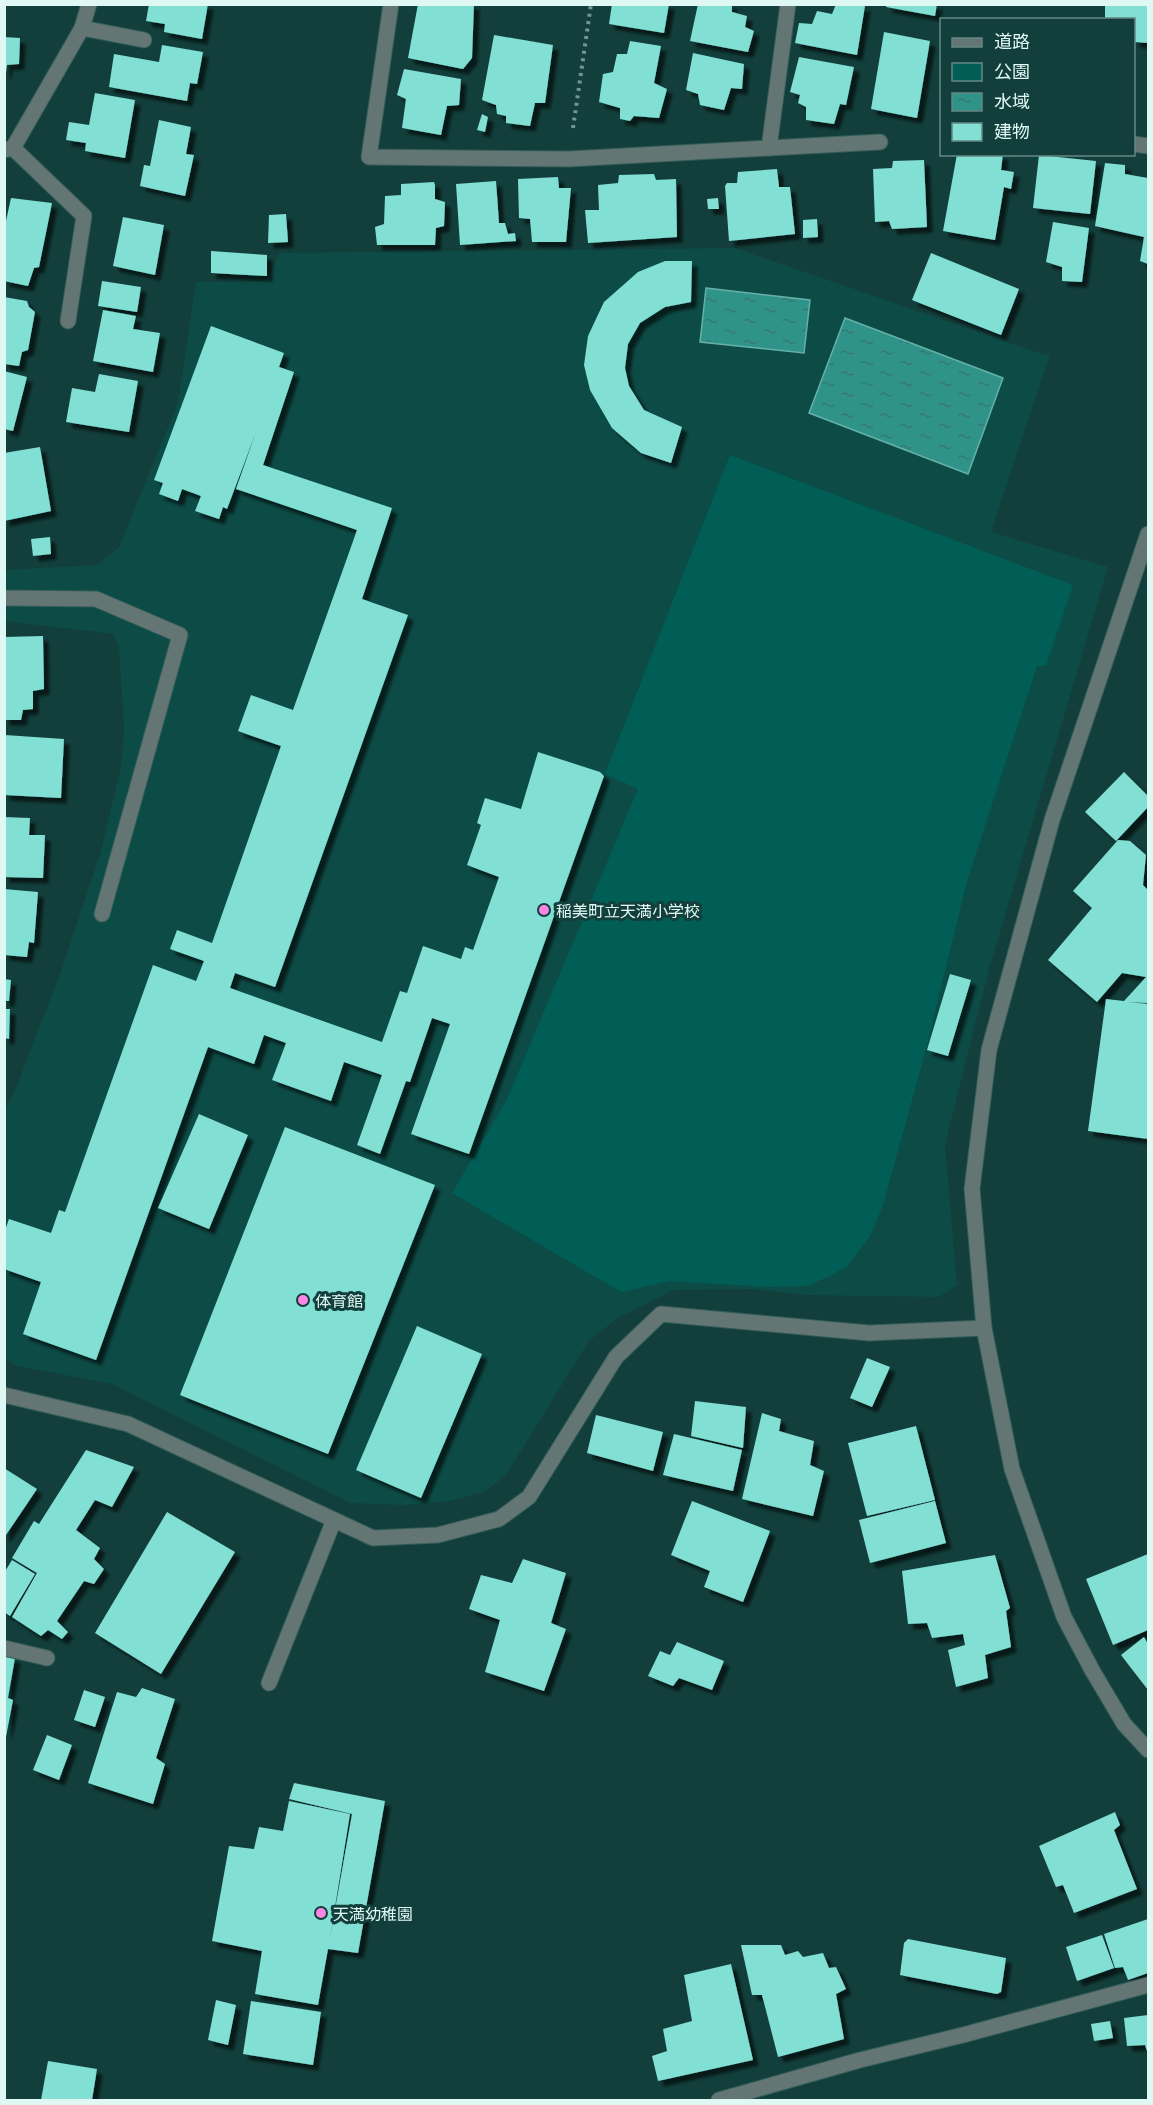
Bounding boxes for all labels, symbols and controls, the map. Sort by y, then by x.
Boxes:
legend [940,18,1135,156]
text: 道路 [994,30,1030,52]
text: 公園 [994,60,1030,82]
text: 水域 [994,90,1030,112]
text: 建物 [994,120,1030,142]
place label: 稲美町立天満小学校 [556,901,700,920]
marker: 稲美町立天満小学校 [537,903,551,917]
place label: 体育館 [315,1291,363,1310]
marker: 体育館 [296,1293,310,1307]
place label: 天満幼稚園 [333,1904,413,1923]
marker: 天満幼稚園 [314,1906,328,1920]

